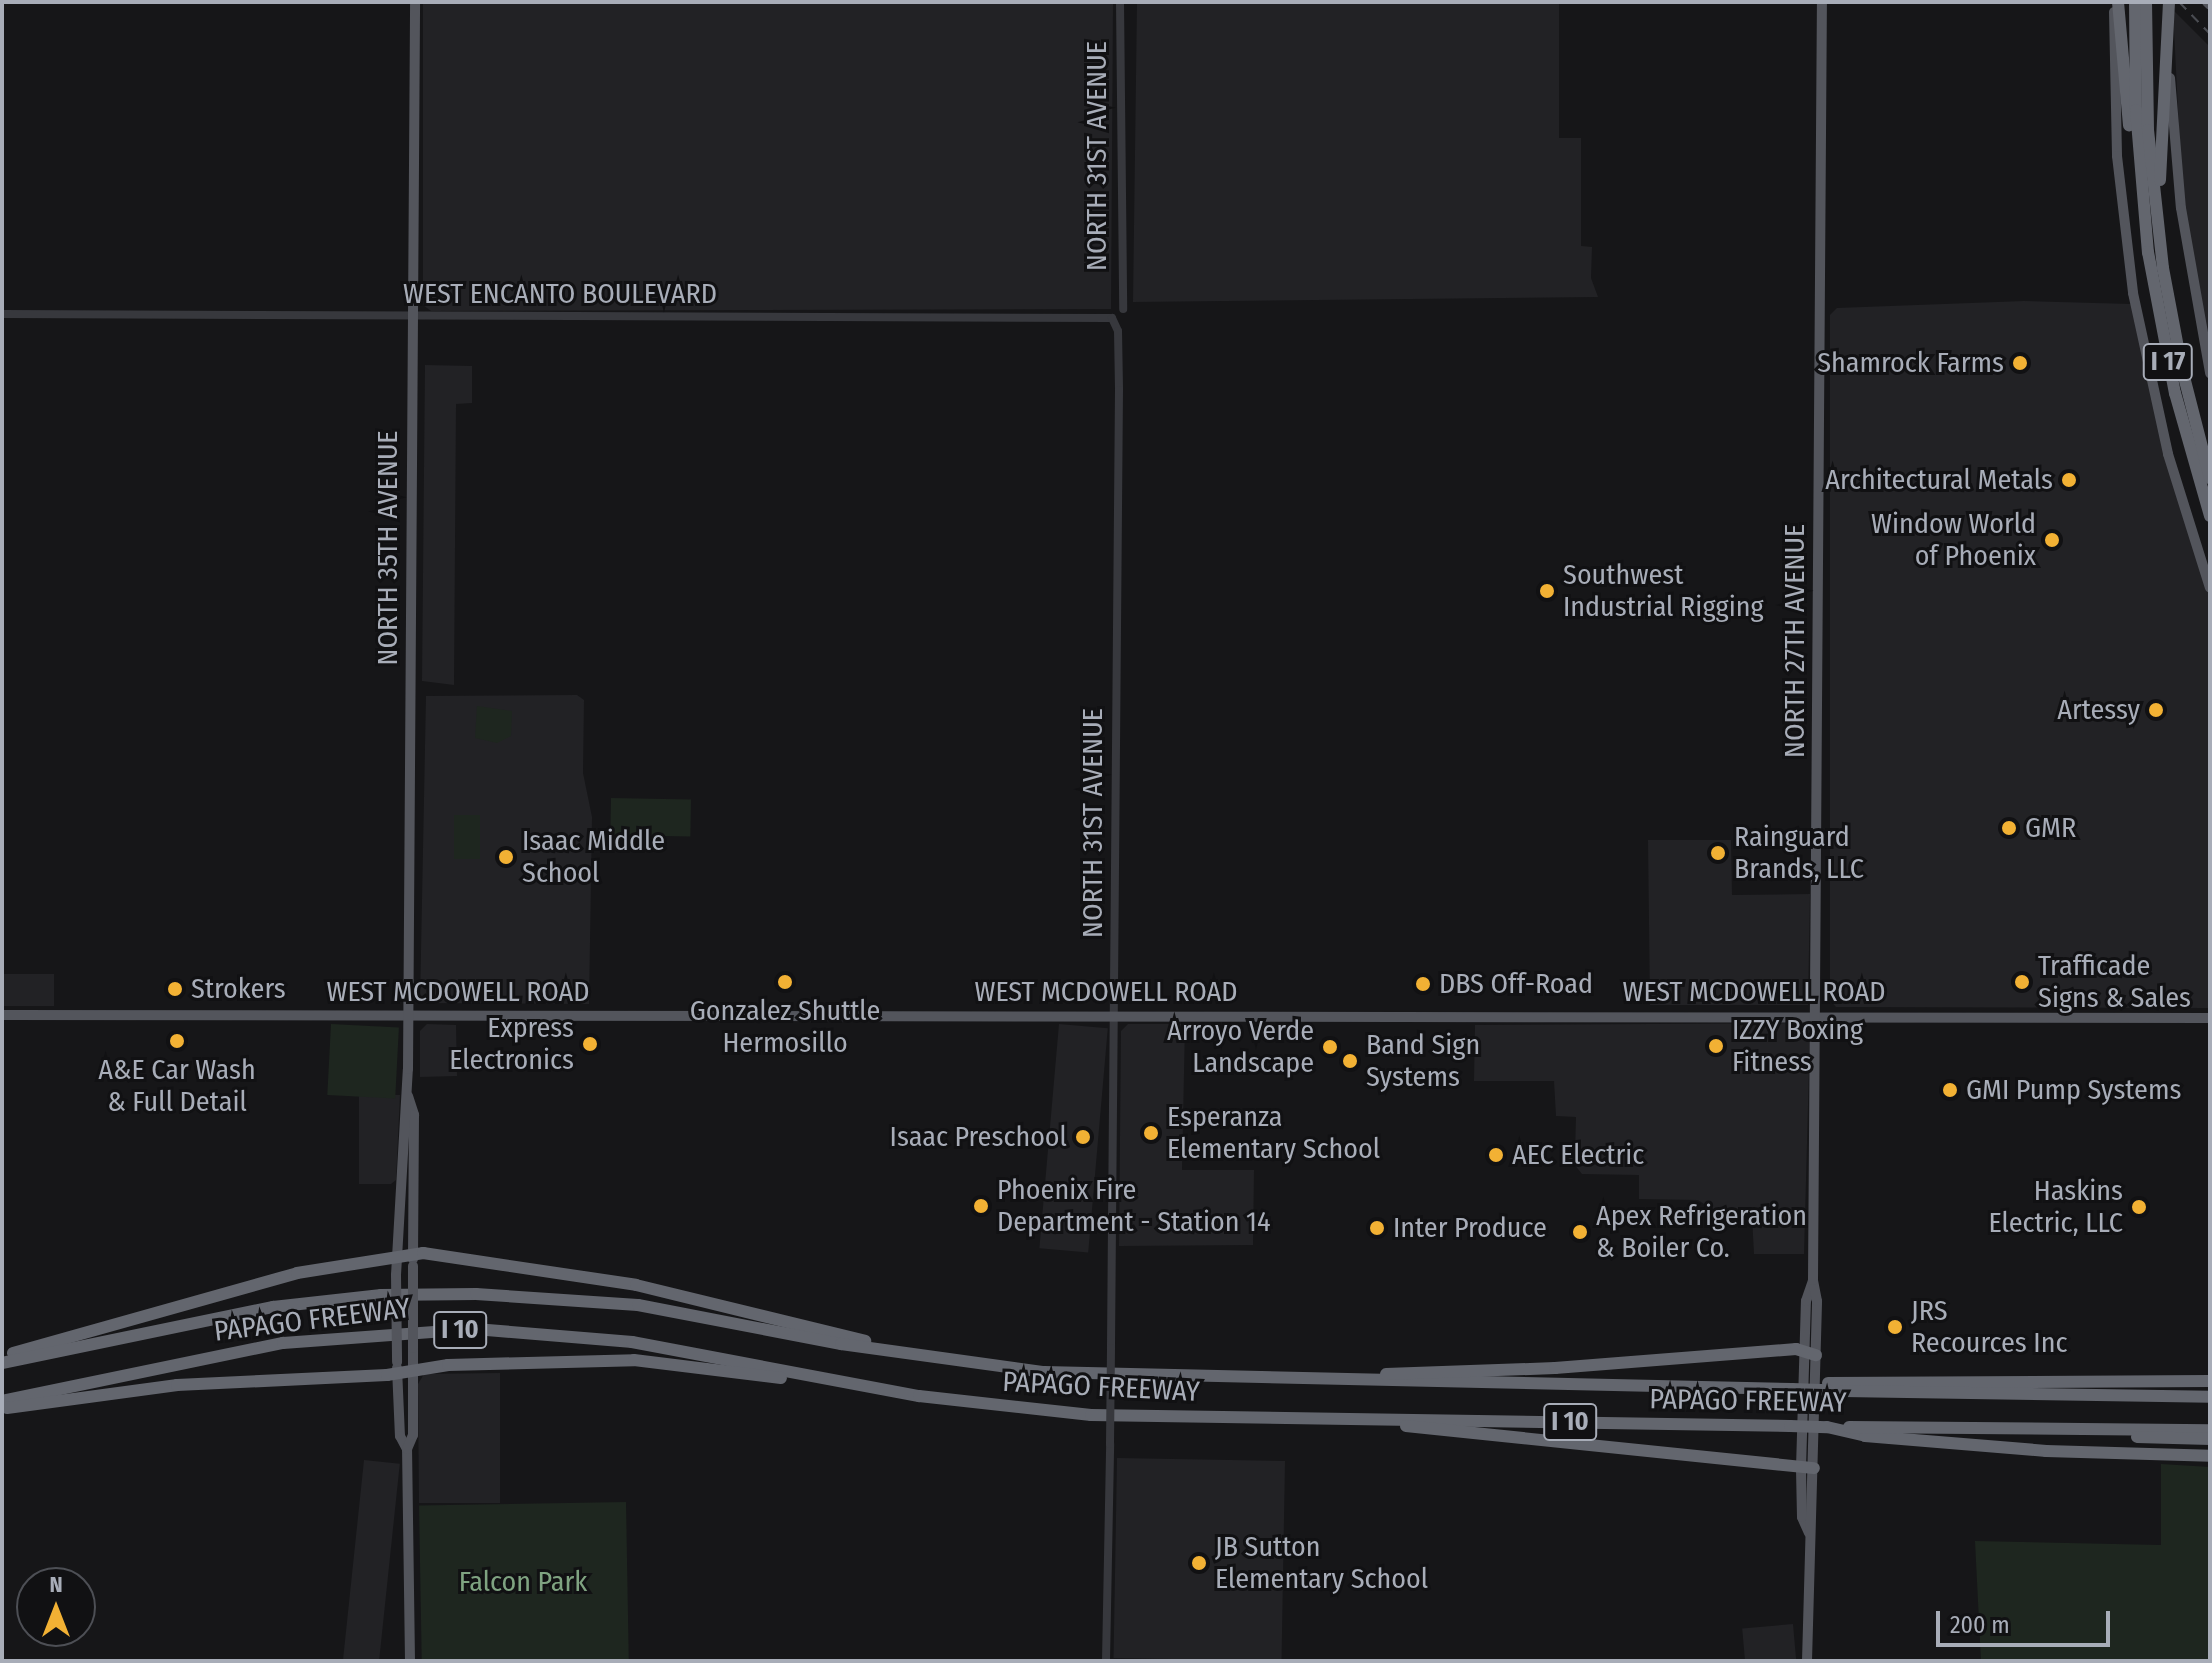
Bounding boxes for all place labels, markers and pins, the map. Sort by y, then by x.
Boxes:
place label: Shamrock Farms [1817,346,2004,380]
marker: Shamrock Farms [2011,354,2029,372]
place label: Architectural Metals [1825,463,2053,497]
marker: Architectural Metals [2060,471,2078,489]
place label: Window World of Phoenix [1871,507,2036,573]
marker: Window World of Phoenix [2043,531,2061,549]
place label: Southwest Industrial Rigging [1563,558,1764,624]
marker: Southwest Industrial Rigging [1538,582,1556,600]
place label: Artessy [2057,693,2140,727]
marker: Artessy [2147,701,2165,719]
place label: GMR [2025,811,2076,845]
marker: GMR [2000,819,2018,837]
place label: Rainguard Brands, LLC [1734,820,1864,886]
place label: Isaac Middle School [522,824,665,890]
marker: Rainguard Brands, LLC [1709,844,1727,862]
marker: Isaac Middle School [497,848,515,866]
place label: Trafficade Signs & Sales [2038,949,2191,1015]
place label: DBS Off-Road [1439,967,1593,1001]
place label: Strokers [191,972,286,1006]
marker: Gonzalez Shuttle Hermosillo [776,973,794,991]
marker: Trafficade Signs & Sales [2013,973,2031,991]
marker: DBS Off-Road [1414,975,1432,993]
marker: Strokers [166,980,184,998]
place label: Gonzalez Shuttle Hermosillo [690,994,880,1060]
place label: Express Electronics [449,1011,574,1077]
place label: IZZY Boxing Fitness [1732,1013,1863,1079]
place label: Arroyo Verde Landscape [1167,1014,1314,1080]
place label: Band Sign Systems [1366,1028,1480,1094]
marker: A&E Car Wash & Full Detail [168,1032,186,1050]
marker: Express Electronics [581,1035,599,1053]
marker: IZZY Boxing Fitness [1707,1037,1725,1055]
marker: Arroyo Verde Landscape [1321,1038,1339,1056]
marker: Band Sign Systems [1341,1052,1359,1070]
place label: A&E Car Wash & Full Detail [98,1053,256,1119]
place label: GMI Pump Systems [1966,1073,2181,1107]
marker: GMI Pump Systems [1941,1081,1959,1099]
place label: Esperanza Elementary School [1167,1100,1380,1166]
place label: Isaac Preschool [890,1120,1067,1154]
marker: Esperanza Elementary School [1142,1124,1160,1142]
marker: Isaac Preschool [1074,1128,1092,1146]
place label: AEC Electric [1512,1138,1644,1172]
marker: AEC Electric [1487,1146,1505,1164]
place label: Phoenix Fire Department - Station 14 [997,1173,1270,1239]
place label: Haskins Electric, LLC [1989,1174,2123,1240]
marker: Phoenix Fire Department - Station 14 [972,1197,990,1215]
marker: Haskins Electric, LLC [2130,1198,2148,1216]
place label: Apex Refrigeration & Boiler Co. [1596,1199,1807,1265]
place label: Inter Produce [1393,1211,1547,1245]
marker: Inter Produce [1368,1219,1386,1237]
marker: Apex Refrigeration & Boiler Co. [1571,1223,1589,1241]
place label: JRS Recources Inc [1911,1294,2067,1360]
marker: JRS Recources Inc [1886,1318,1904,1336]
place label: JB Sutton Elementary School [1215,1530,1428,1596]
marker: JB Sutton Elementary School [1190,1554,1208,1572]

